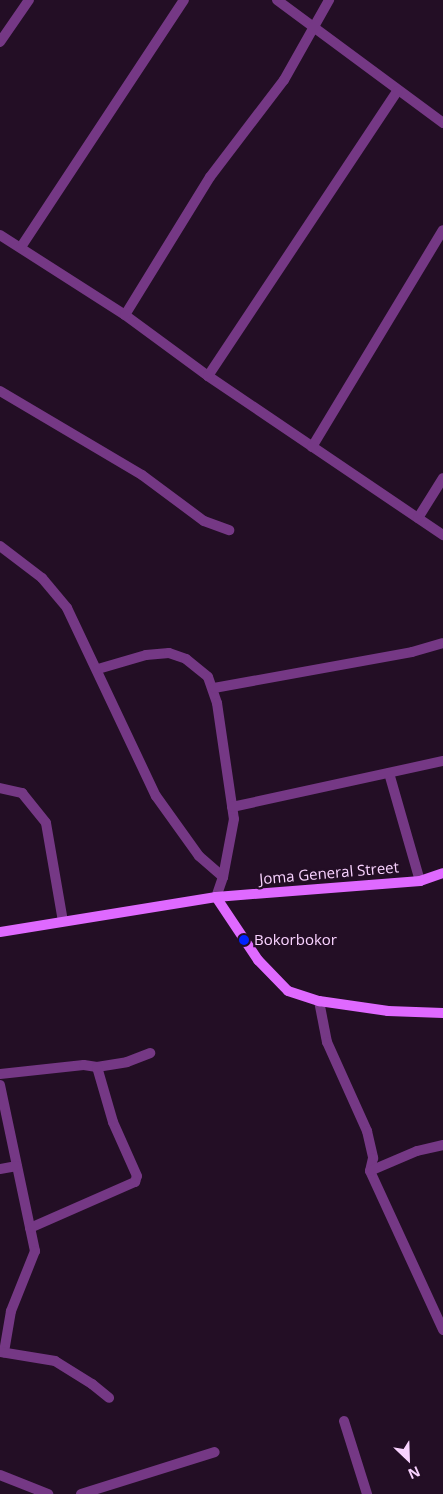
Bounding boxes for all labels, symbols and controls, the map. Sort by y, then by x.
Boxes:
street label: Joma General Street [258,858,400,888]
place label: Bokorbokor [254,931,337,949]
marker: Bokorbokor [238,934,250,946]
north arrow [383,1434,433,1484]
text: N [405,1462,423,1484]

